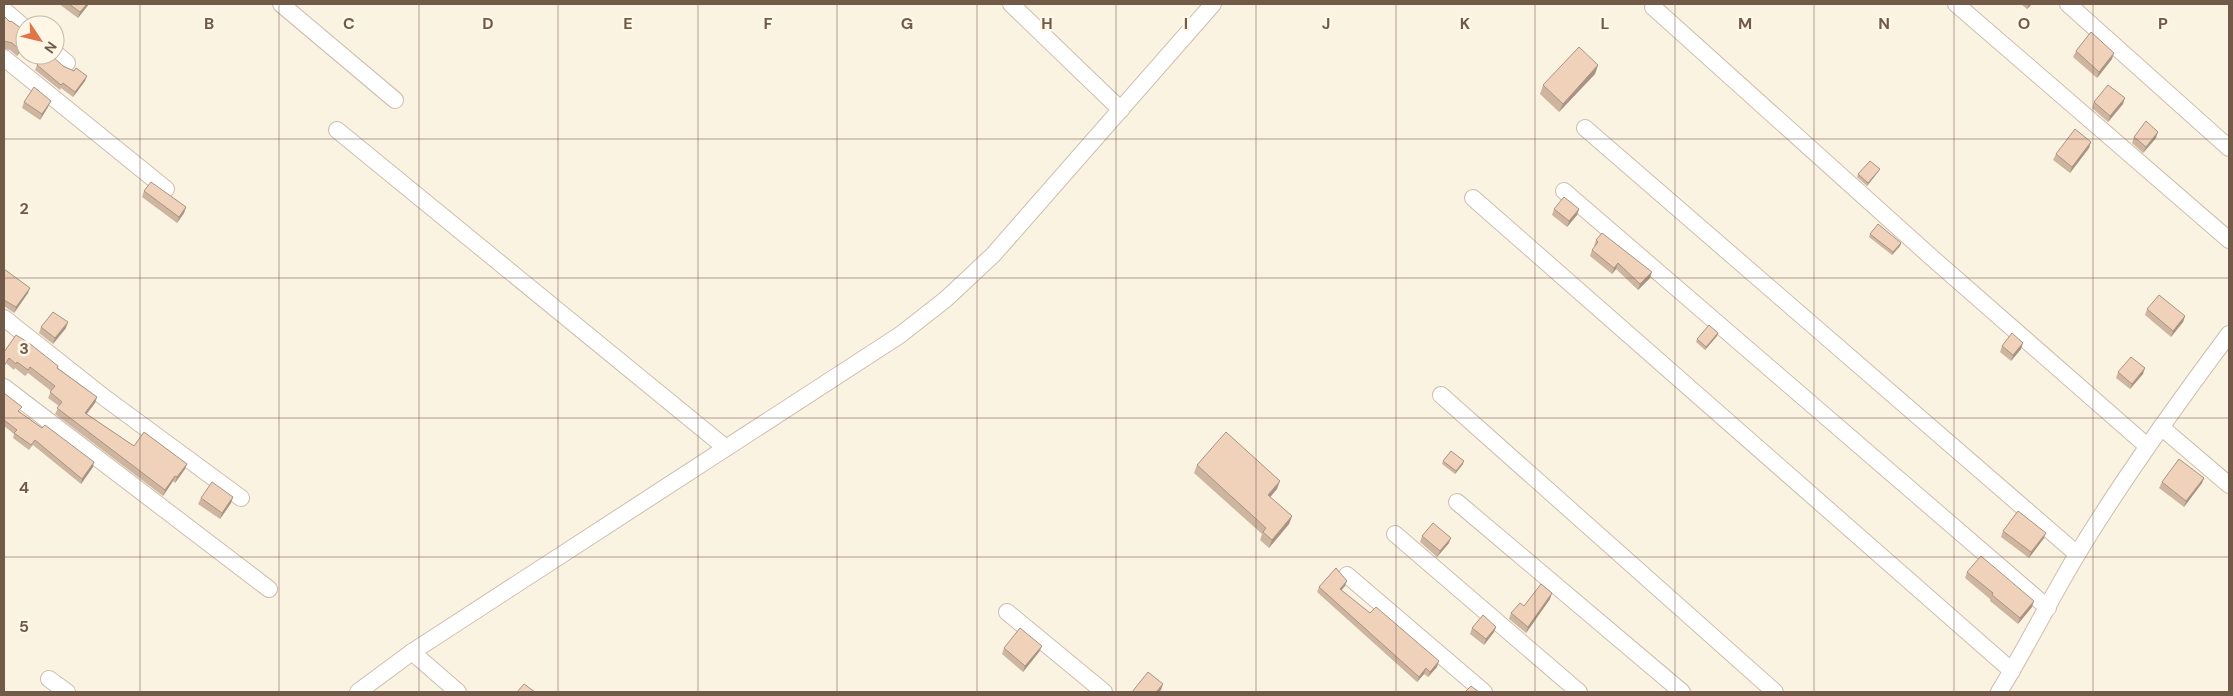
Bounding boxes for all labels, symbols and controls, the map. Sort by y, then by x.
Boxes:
text: B [204,13,214,34]
text: C [343,13,355,34]
text: D [482,13,494,34]
text: E [623,13,633,34]
text: F [764,13,773,34]
text: G [901,13,913,34]
text: H [1041,13,1053,34]
text: I [1184,13,1188,34]
text: J [1322,13,1330,34]
text: K [1460,13,1471,34]
text: L [1601,13,1610,34]
text: M [1738,13,1752,34]
text: N [1878,13,1890,34]
text: O [2018,13,2030,34]
text: P [2158,13,2168,34]
north arrow [15,15,65,65]
text: N [40,38,61,57]
text: 2 [19,198,29,219]
text: 3 [19,338,29,359]
text: 4 [19,477,29,498]
text: 5 [19,616,29,637]

